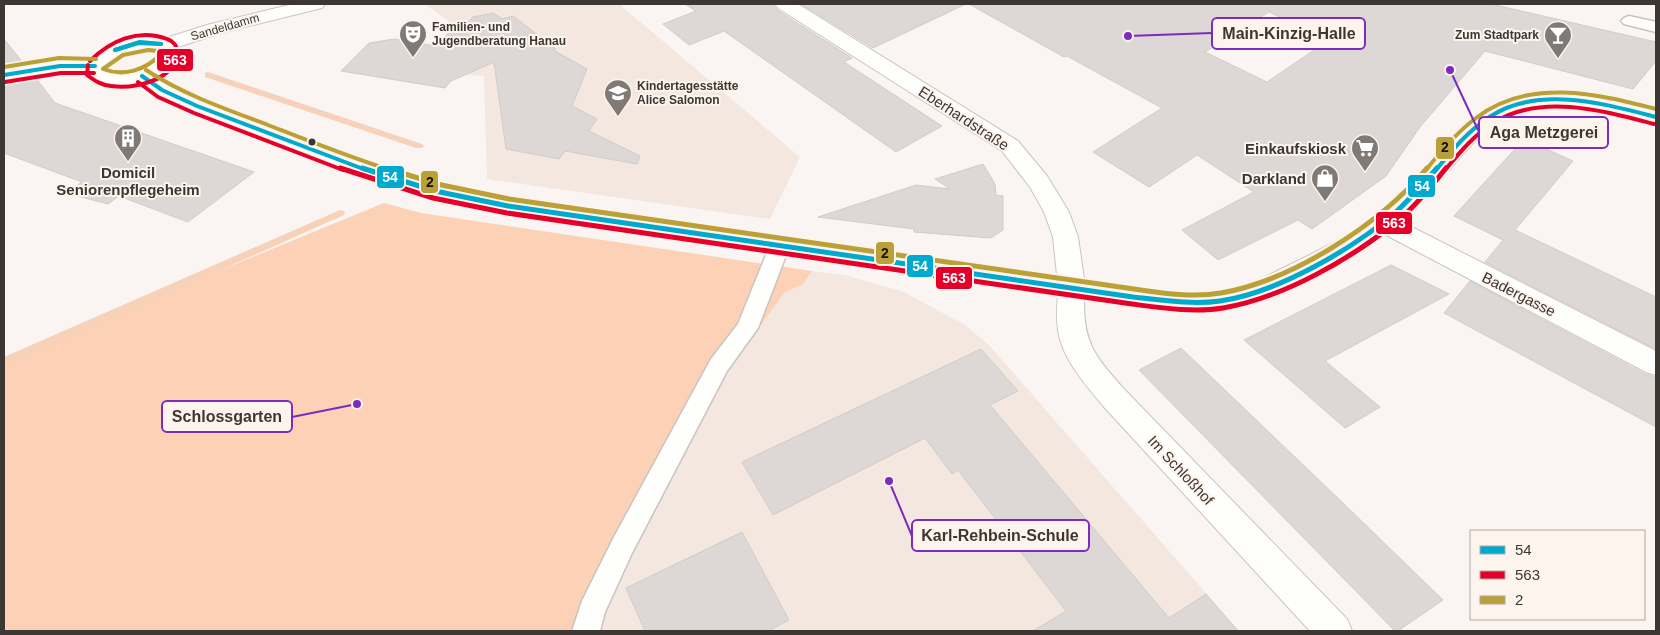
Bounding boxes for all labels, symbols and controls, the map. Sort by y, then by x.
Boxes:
street label: Sandeldamm [189,11,261,43]
callout: Main-Kinzig-Halle [1212,18,1365,49]
theatre icon: Familien- und Jugendberatung Hanau [398,19,428,58]
place label: Familien- und Jugendberatung Hanau [432,20,566,48]
bar icon: Zum Stadtpark [1543,20,1573,59]
text: Main-Kinzig-Halle [1222,25,1356,42]
place label: Zum Stadtpark [1455,28,1539,42]
line badge: 563 [156,48,194,72]
text: 563 [163,52,187,68]
school or university icon: Kindertagesstätte Alice Salomon [603,78,633,117]
place label: Kindertagesstätte Alice Salomon [637,79,739,107]
street label: Eberhardstraße [916,82,1012,154]
callout: Aga Metzgerei [1479,117,1608,148]
building icon: Domicil Seniorenpflegeheim [113,123,143,162]
text: Aga Metzgerei [1490,124,1598,141]
supermarket icon: Einkaufskiosk [1350,133,1380,172]
line badge: 2 [1435,136,1455,160]
unlabelled marker [307,137,317,147]
text: 2 [1441,139,1449,155]
place label: Einkaufskiosk [1245,140,1347,157]
shop icon: Darkland [1310,163,1340,202]
place label: Domicil Seniorenpflegeheim [56,164,200,198]
line badge: 54 [376,165,405,189]
text: 54 [382,169,398,185]
line badge: 2 [420,170,439,194]
place label: Darkland [1242,170,1306,187]
text: 2 [426,174,434,190]
line badge: 54 [1407,174,1436,198]
text: 54 [1414,178,1430,194]
line badge: 563 [1375,211,1413,235]
text: 563 [1382,215,1406,231]
line badge: 2 [875,241,895,265]
text: 2 [881,245,889,261]
line badge: 54 [906,254,934,278]
text: 54 [912,258,928,274]
line badge: 563 [935,266,973,290]
street label: Badergasse [1479,268,1559,320]
text: 563 [942,270,966,286]
callout: Schlossgarten [162,401,292,432]
text: Schlossgarten [172,408,282,425]
street label: Im Schloßhof [1145,432,1218,509]
callout: Karl-Rehbein-Schule [912,520,1089,551]
text: Karl-Rehbein-Schule [921,527,1079,544]
legend [1470,530,1645,620]
text: 54 [1515,541,1532,558]
text: 563 [1515,566,1540,583]
text: 2 [1515,591,1523,608]

